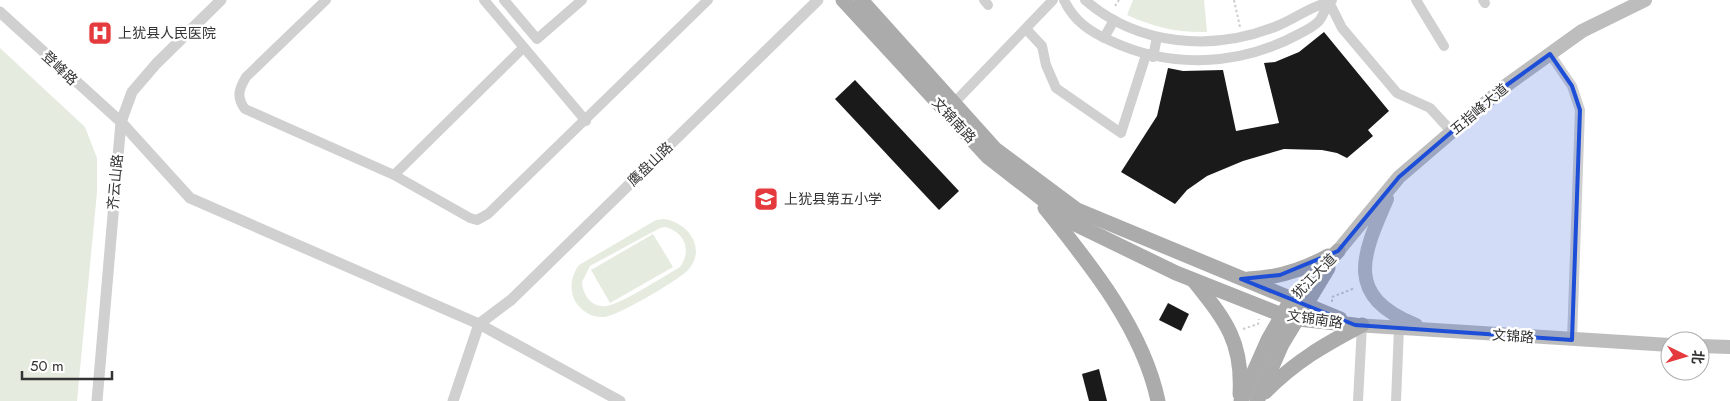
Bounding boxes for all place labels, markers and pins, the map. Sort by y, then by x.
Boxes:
hospital icon: 上犹县人民医院 [87,20,113,46]
place label: 上犹县人民医院 [118,23,216,43]
school or university icon: 上犹县第五小学 [753,186,779,212]
place label: 上犹县第五小学 [784,189,882,209]

